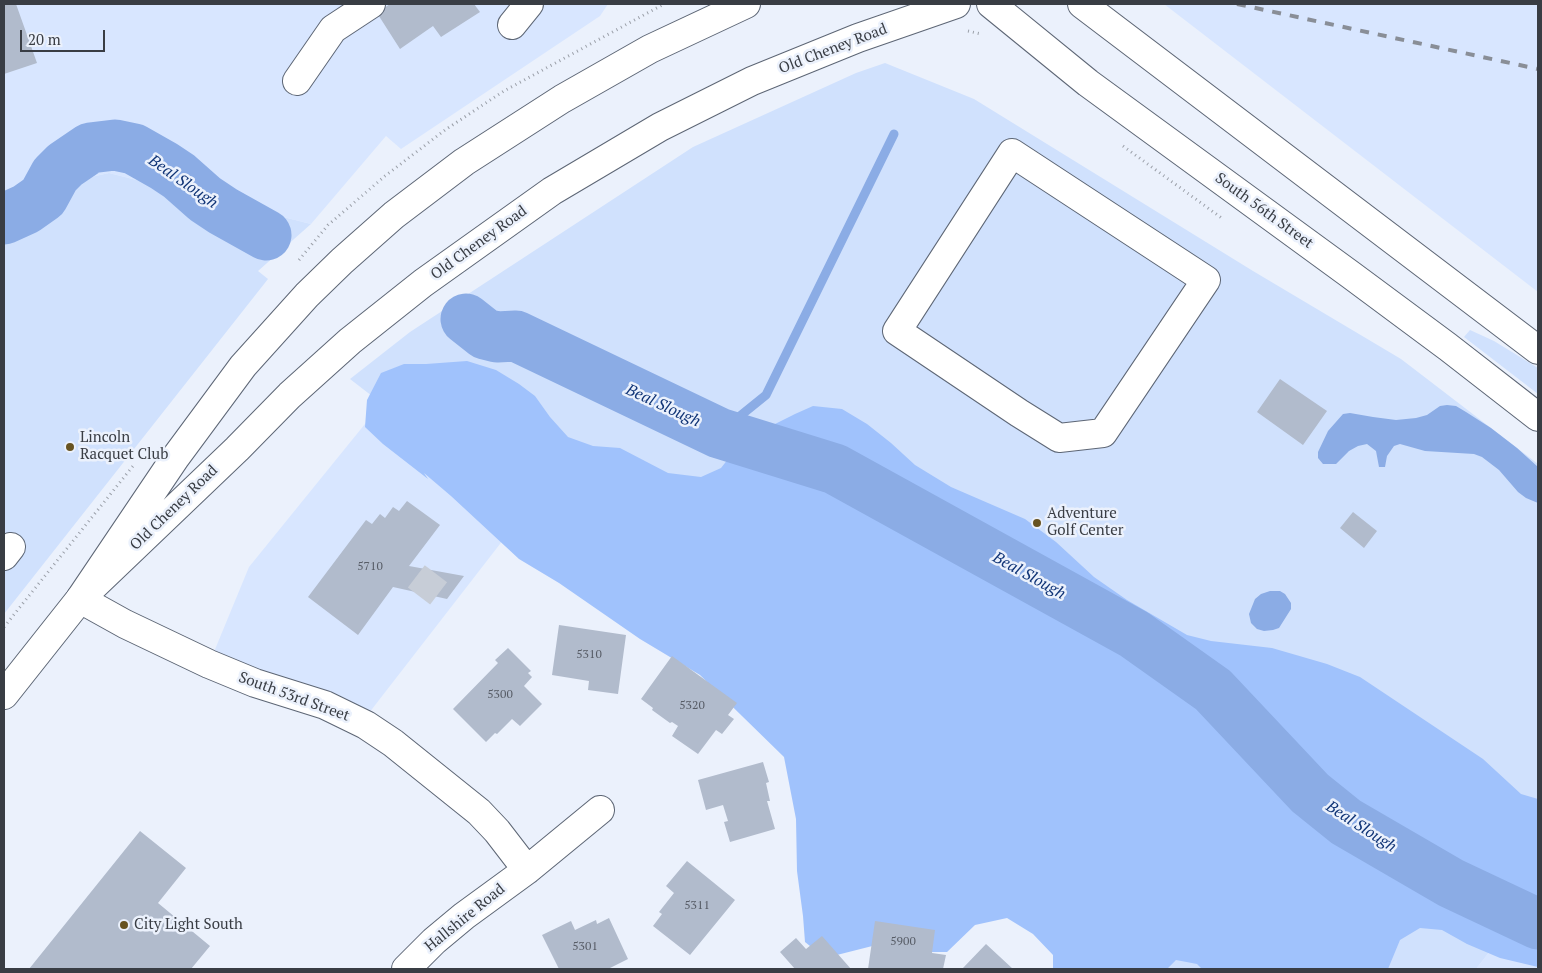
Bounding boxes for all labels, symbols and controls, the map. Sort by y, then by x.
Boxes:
scale bar [22,20,108,52]
street label: Old Cheney Road [776,20,890,78]
text: 20 m [28,29,61,49]
water label: Beal Slough [145,151,221,213]
street label: South 56th Street [1211,169,1317,253]
street label: Old Cheney Road [427,202,531,284]
water label: Beal Slough [623,380,703,432]
place label: Lincoln Racquet Club [80,429,168,464]
marker: Lincoln Racquet Club [64,441,76,453]
street label: Old Cheney Road [127,462,221,554]
place label: Adventure Golf Center [1047,505,1124,540]
marker: Adventure Golf Center [1031,517,1043,529]
water label: Beal Slough [989,548,1069,604]
house number: 5710 [357,560,383,574]
house number: 5310 [576,648,602,662]
street label: South 53rd Street [236,669,352,725]
house number: 5300 [487,688,513,702]
house number: 5320 [679,699,705,713]
water label: Beal Slough [1322,797,1400,857]
street label: Hallshire Road [421,880,509,956]
house number: 5311 [684,899,710,913]
place label: City Light South [134,916,243,934]
marker: City Light South [118,919,130,931]
house number: 5900 [890,935,916,949]
house number: 5301 [572,940,598,954]

